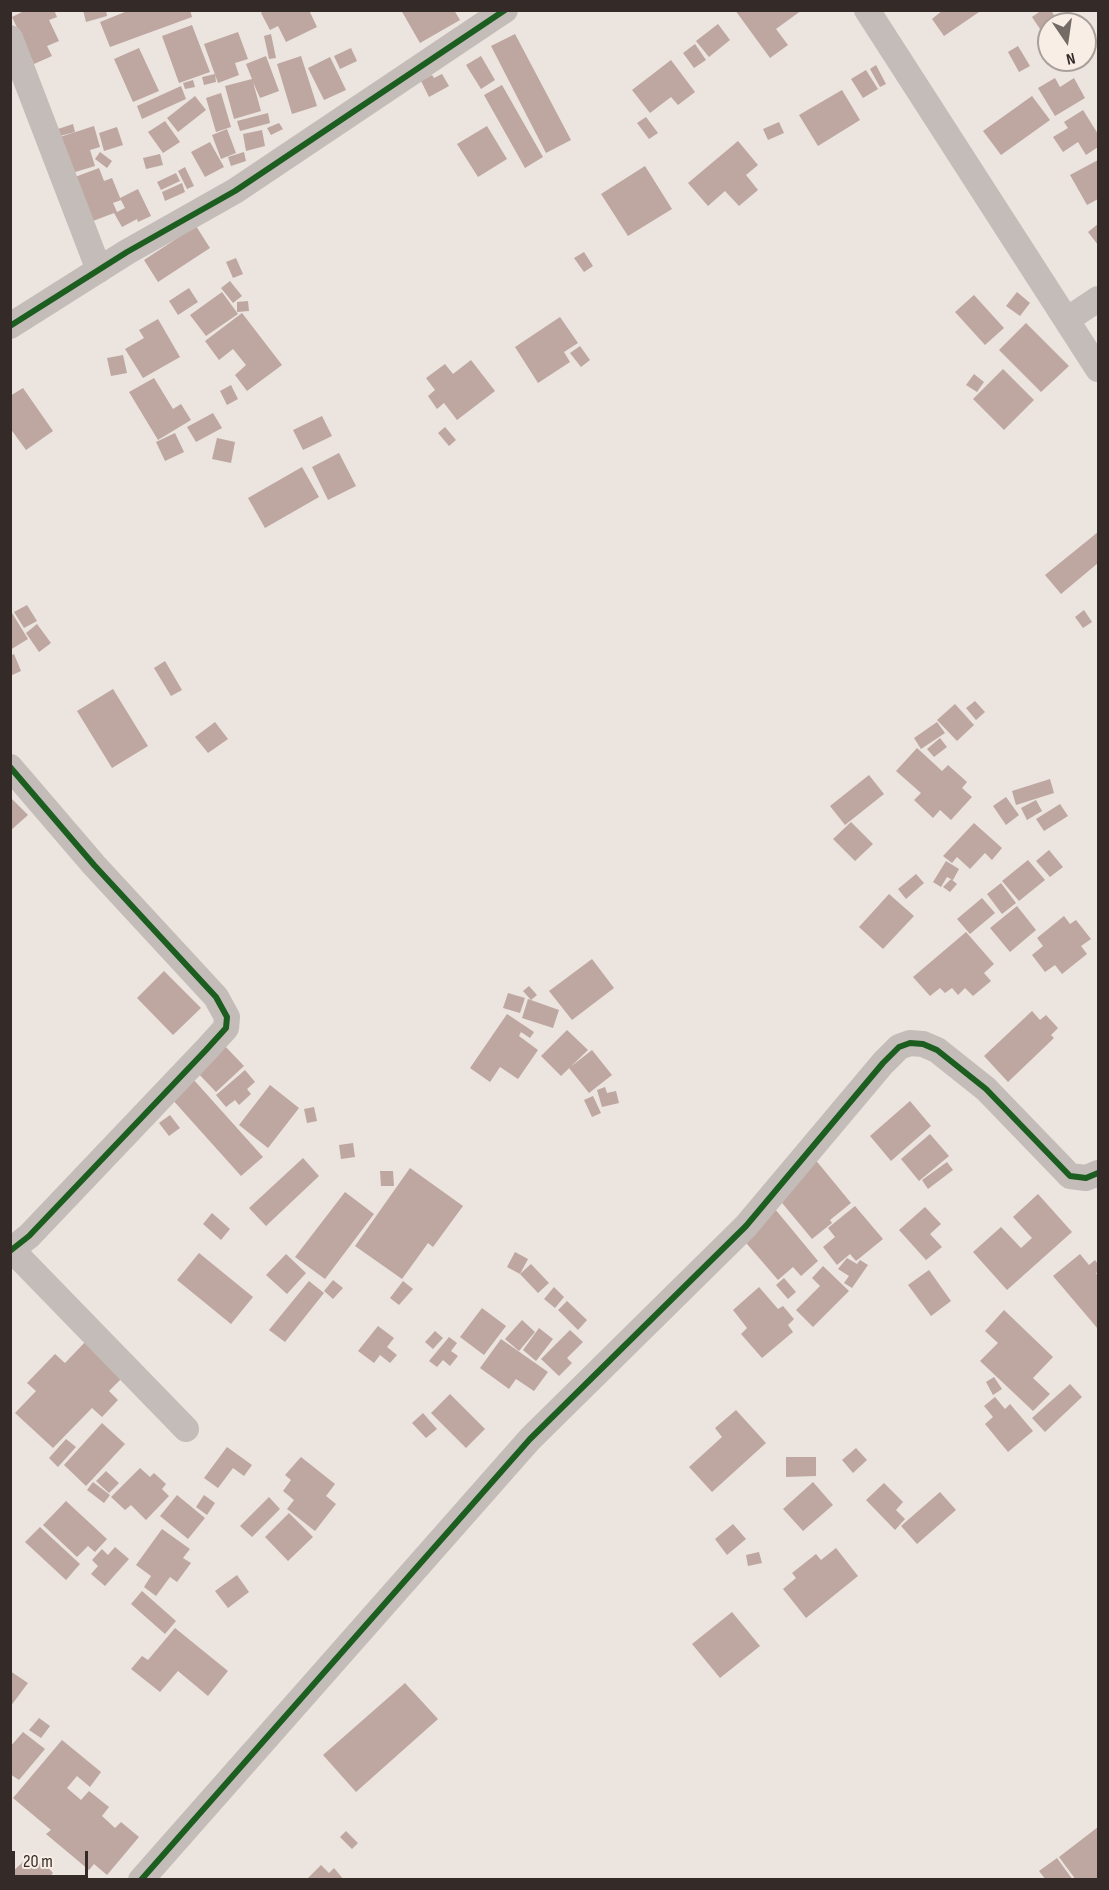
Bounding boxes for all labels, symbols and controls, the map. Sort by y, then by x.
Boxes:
north arrow [1037,12,1097,72]
text: N [1064,48,1077,68]
scale bar [15,1839,92,1877]
text: 20 m [23,1851,53,1872]

